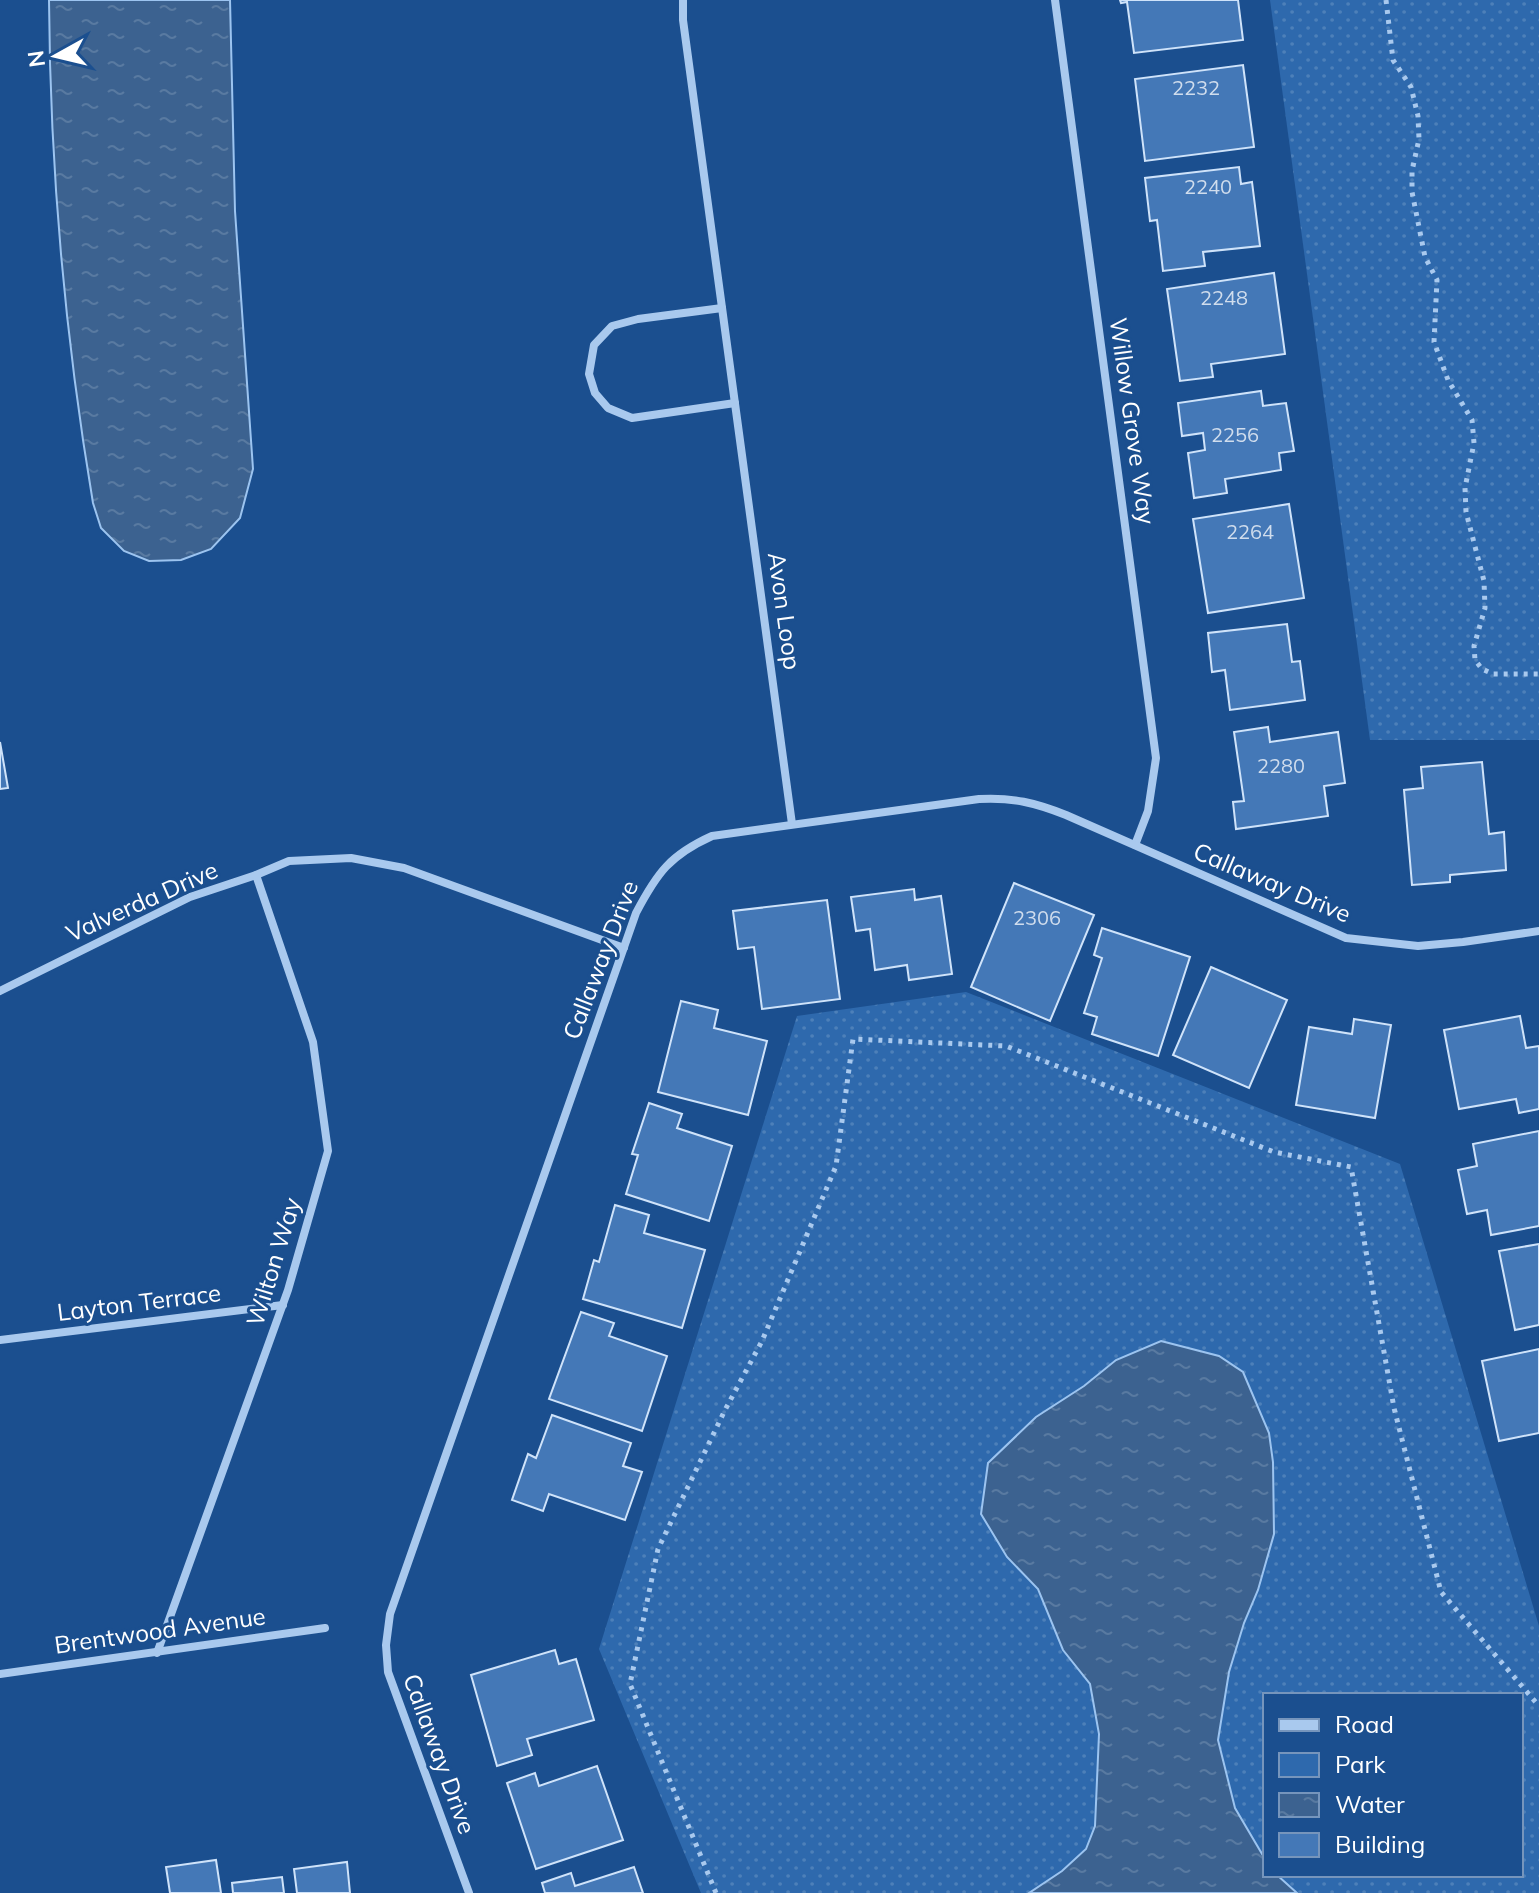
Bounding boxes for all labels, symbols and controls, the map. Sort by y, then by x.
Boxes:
north arrow [16,16,96,96]
text: N [21,49,51,69]
house number: 2232 [1172,75,1220,100]
house number: 2240 [1184,174,1232,199]
house number: 2248 [1200,285,1248,310]
street label: Willow Grove Way [1104,316,1162,526]
house number: 2256 [1211,422,1259,447]
house number: 2264 [1226,519,1274,544]
street label: Avon Loop [762,550,808,672]
house number: 2280 [1257,753,1305,778]
street label: Callaway Drive [1189,835,1356,929]
street label: Valverda Drive [61,854,222,948]
street label: Callaway Drive [556,876,644,1043]
house number: 2306 [1013,905,1061,930]
street label: Wilton Way [239,1194,307,1330]
street label: Layton Terrace [55,1277,222,1327]
street label: Brentwood Avenue [52,1600,267,1660]
street label: Callaway Drive [397,1670,483,1838]
legend [1263,1693,1523,1877]
text: Road [1335,1709,1394,1739]
text: Park [1335,1749,1386,1779]
text: Water [1335,1789,1405,1819]
text: Building [1335,1829,1425,1859]

